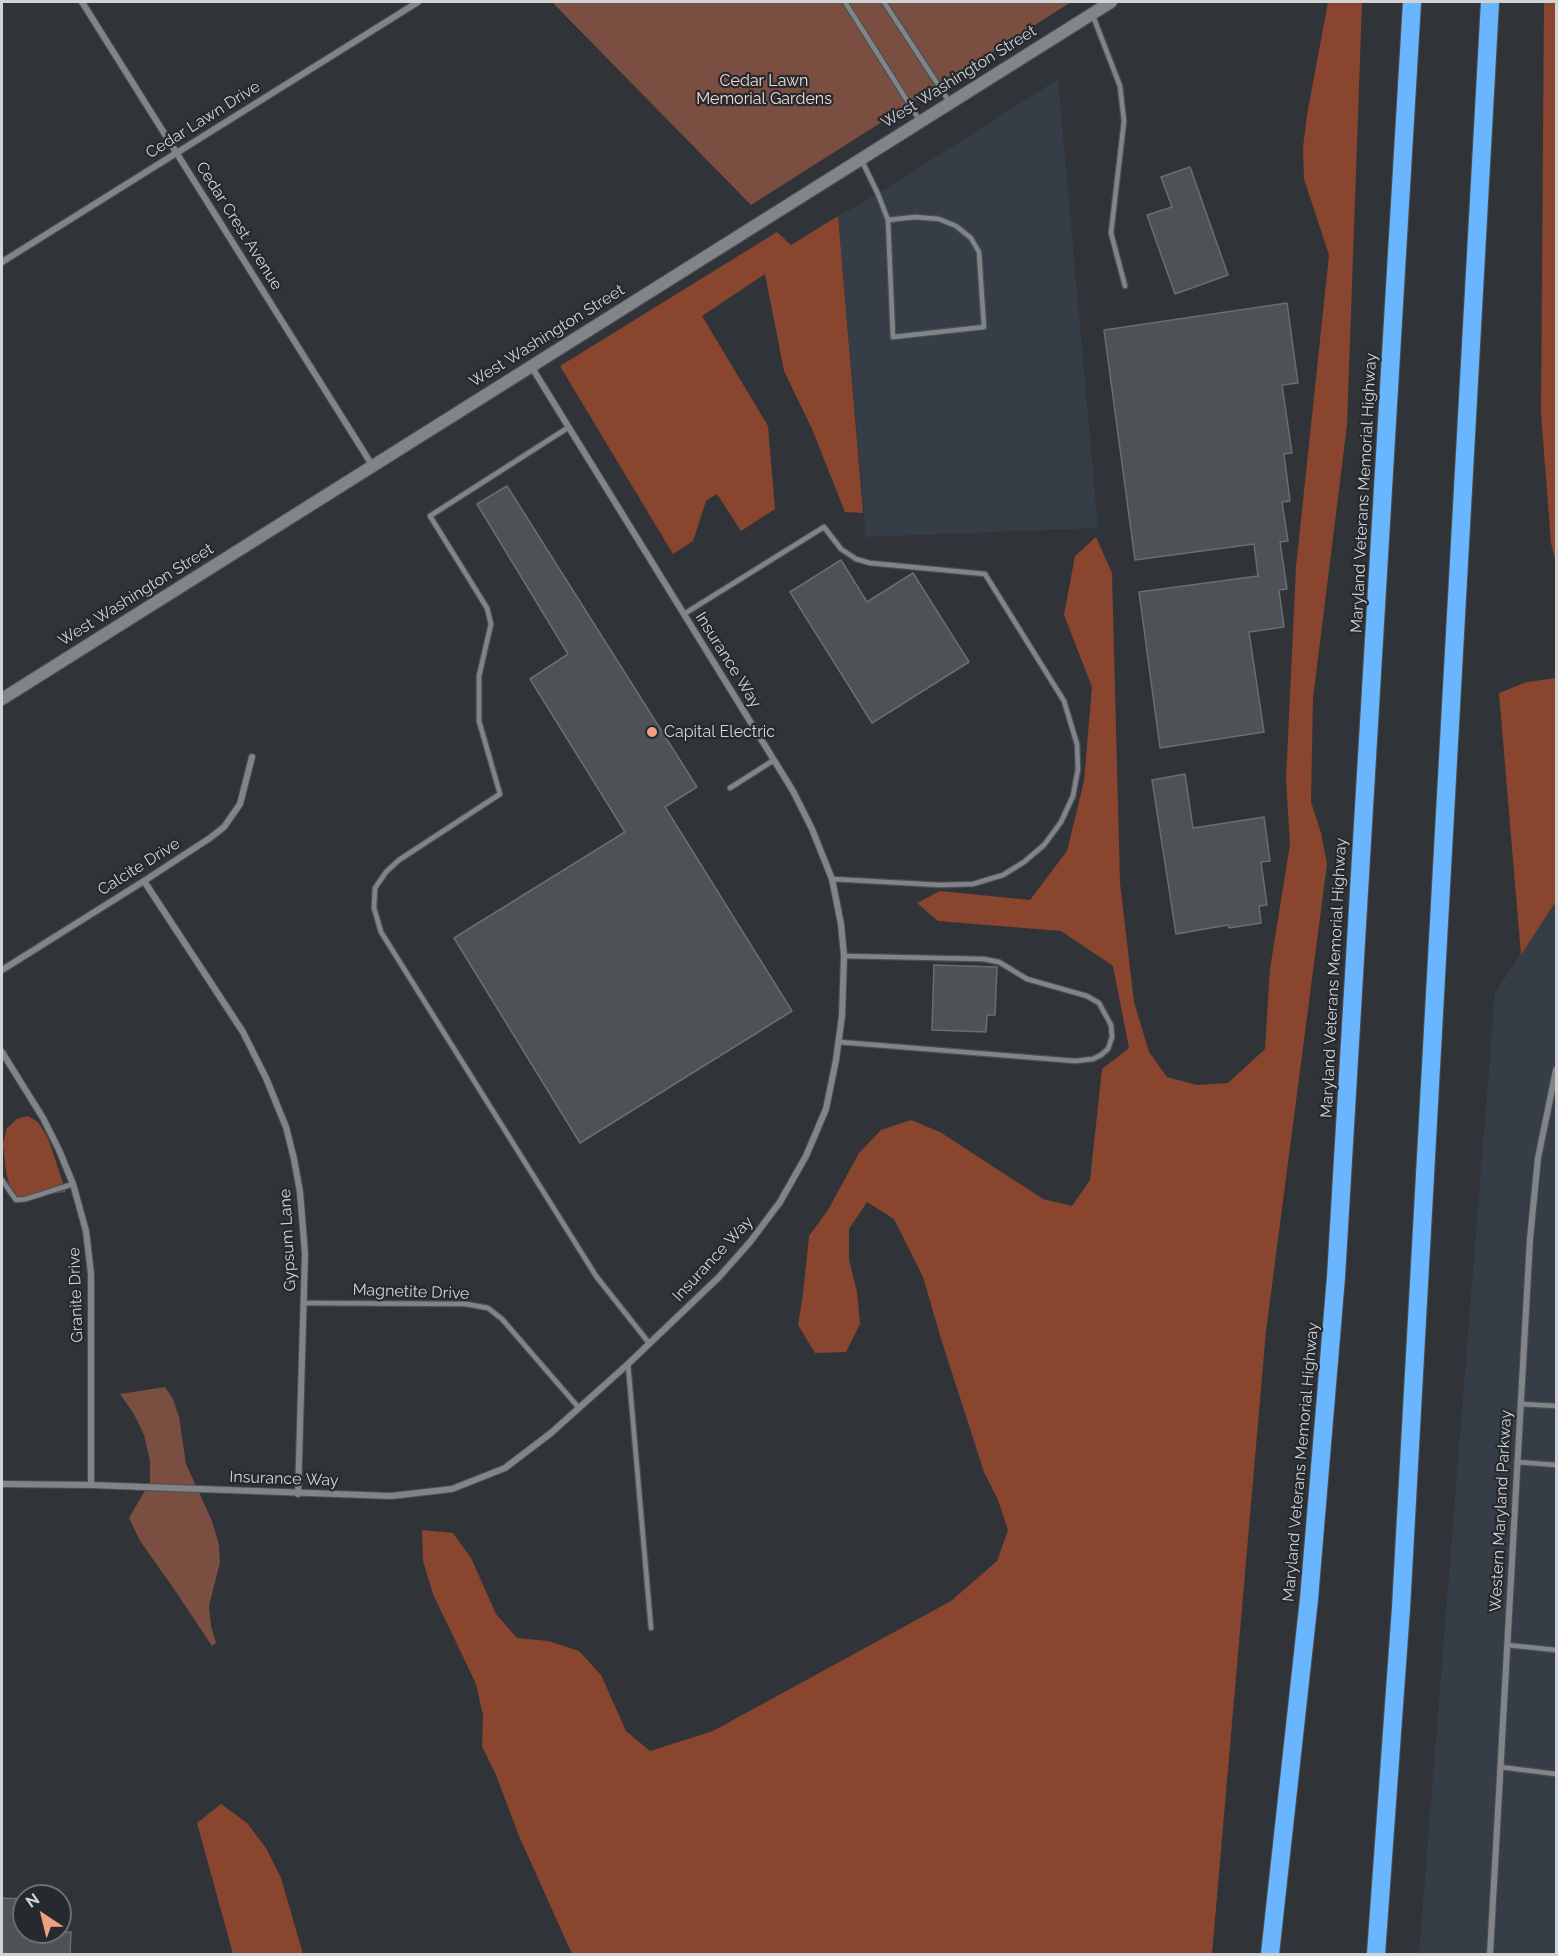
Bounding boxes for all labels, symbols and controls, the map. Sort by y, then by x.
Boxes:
street label: West Washington Street [878,21,1040,133]
park label: Cedar Lawn Memorial Gardens [696,71,832,109]
street label: Cedar Lawn Drive [142,77,264,163]
street label: Cedar Crest Avenue [192,158,286,294]
street label: West Washington Street [466,280,628,392]
street label: Maryland Veterans Memorial Highway [1347,352,1381,634]
street label: West Washington Street [55,539,217,651]
street label: Insurance Way [691,609,765,711]
place label: Capital Electric [664,722,775,742]
marker: Capital Electric [645,725,659,739]
street label: Calcite Drive [94,834,184,900]
street label: Maryland Veterans Memorial Highway [1317,837,1351,1119]
street label: Gypsum Lane [276,1188,300,1292]
street label: Insurance Way [669,1212,757,1306]
street label: Granite Drive [65,1247,87,1343]
street label: Magnetite Drive [352,1280,470,1304]
street label: Maryland Veterans Memorial Highway [1279,1321,1323,1603]
street label: Western Maryland Parkway [1486,1409,1516,1613]
street label: Insurance Way [229,1467,339,1491]
north arrow [12,1884,72,1944]
text: N [22,1889,43,1912]

